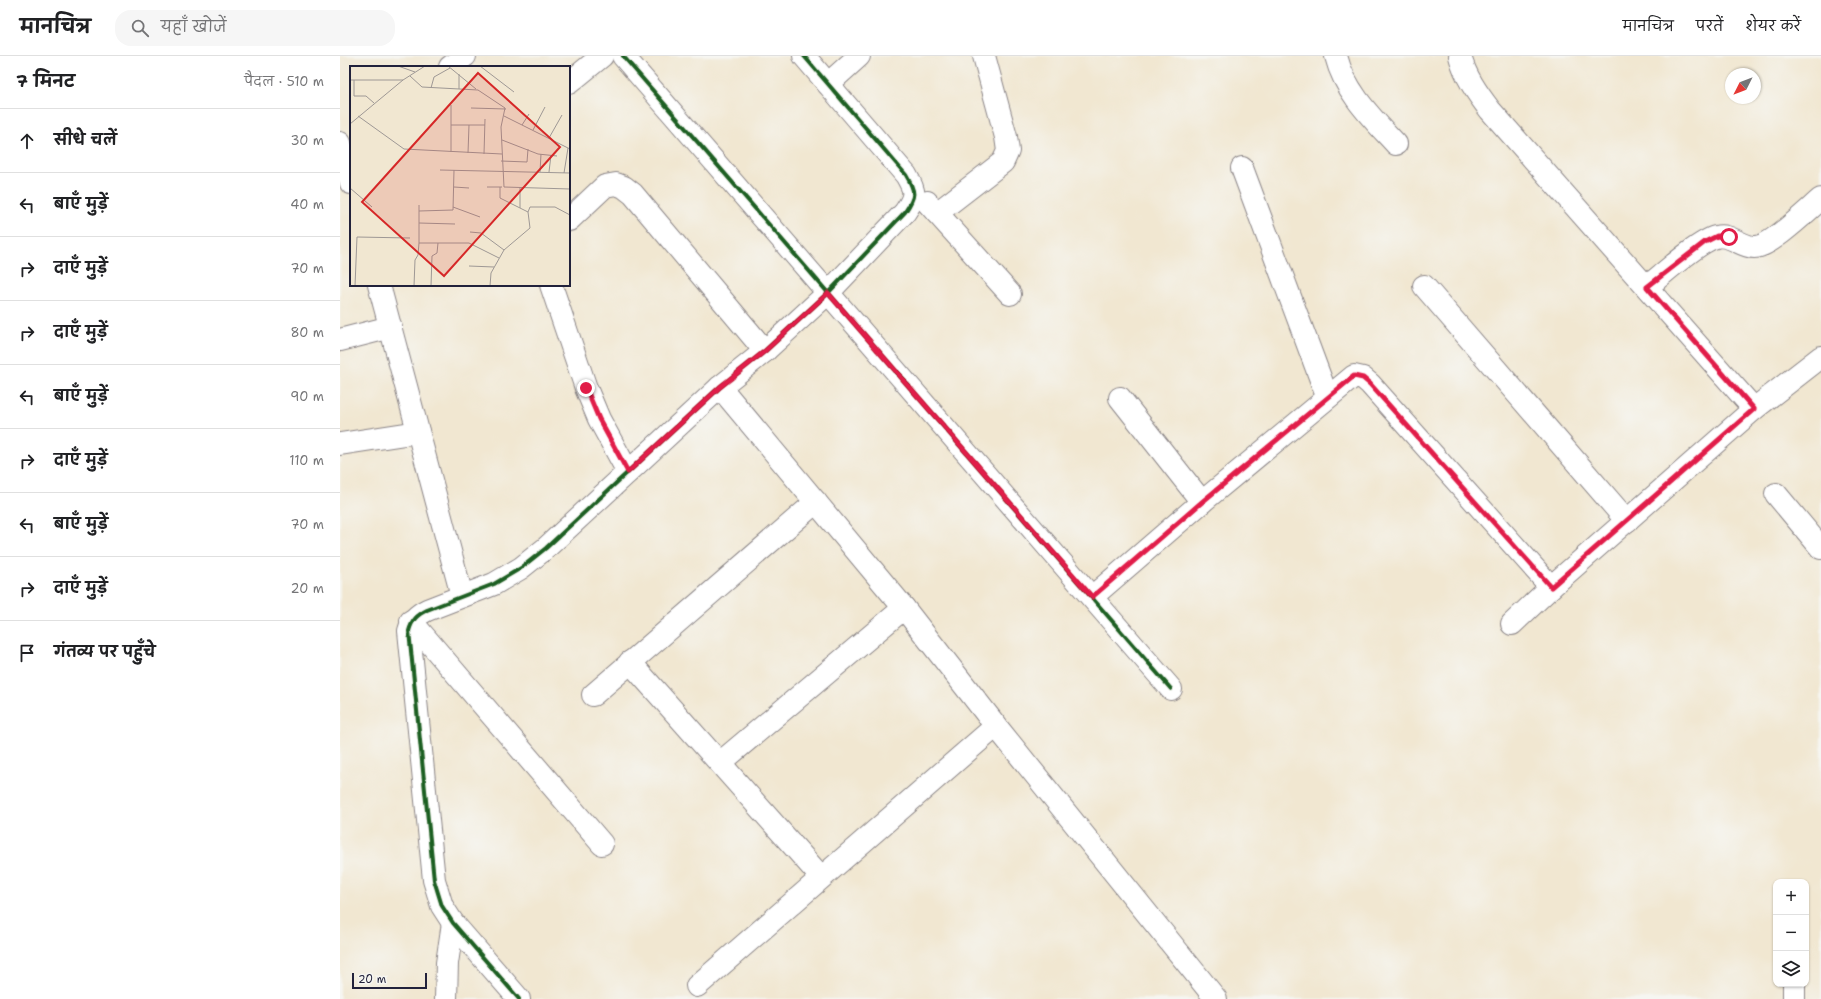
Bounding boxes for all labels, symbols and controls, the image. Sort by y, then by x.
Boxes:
search box [115,10,395,46]
text: मानचित्र [20,14,91,39]
icon: search [129,17,151,39]
text: यहाँ खोजें [161,17,226,37]
text: मानचित्र [1622,17,1674,35]
text: परतें [1696,17,1723,35]
text: शेयर करें [1745,17,1801,35]
inset map [350,66,570,286]
north arrow [1725,68,1761,104]
text: 7 मिनट [16,70,75,92]
text: पैदल · 510 m [244,73,324,90]
icon: ahead [16,130,38,152]
text: सीधे चलें [54,130,117,150]
text: 30 m [290,132,324,149]
icon: left [16,194,38,216]
text: बाएँ मुड़ें [54,194,108,214]
text: 40 m [290,196,324,213]
route start [1720,228,1738,246]
icon: right [16,258,38,280]
text: दाएँ मुड़ें [54,258,108,278]
text: 70 m [290,260,324,277]
icon: right [16,322,38,344]
text: दाएँ मुड़ें [54,322,108,342]
text: 80 m [290,324,324,341]
route end [577,379,595,397]
icon: left [16,386,38,408]
text: बाएँ मुड़ें [54,386,108,406]
text: 90 m [290,388,324,405]
icon: right [16,450,38,472]
text: दाएँ मुड़ें [54,450,108,470]
text: 110 m [289,452,324,469]
icon: left [16,514,38,536]
text: बाएँ मुड़ें [54,514,108,534]
text: 70 m [290,516,324,533]
icon: right [16,578,38,600]
text: दाएँ मुड़ें [54,578,108,598]
text: 20 m [291,580,324,597]
icon: arrive [16,642,38,664]
text: गंतव्य पर पहुँचे [54,642,156,662]
map controls [1773,879,1809,987]
button: + [1773,879,1809,915]
button: − [1773,915,1809,951]
button: layers [1773,951,1809,987]
scale bar [352,971,427,990]
text: 20 m [358,972,386,987]

